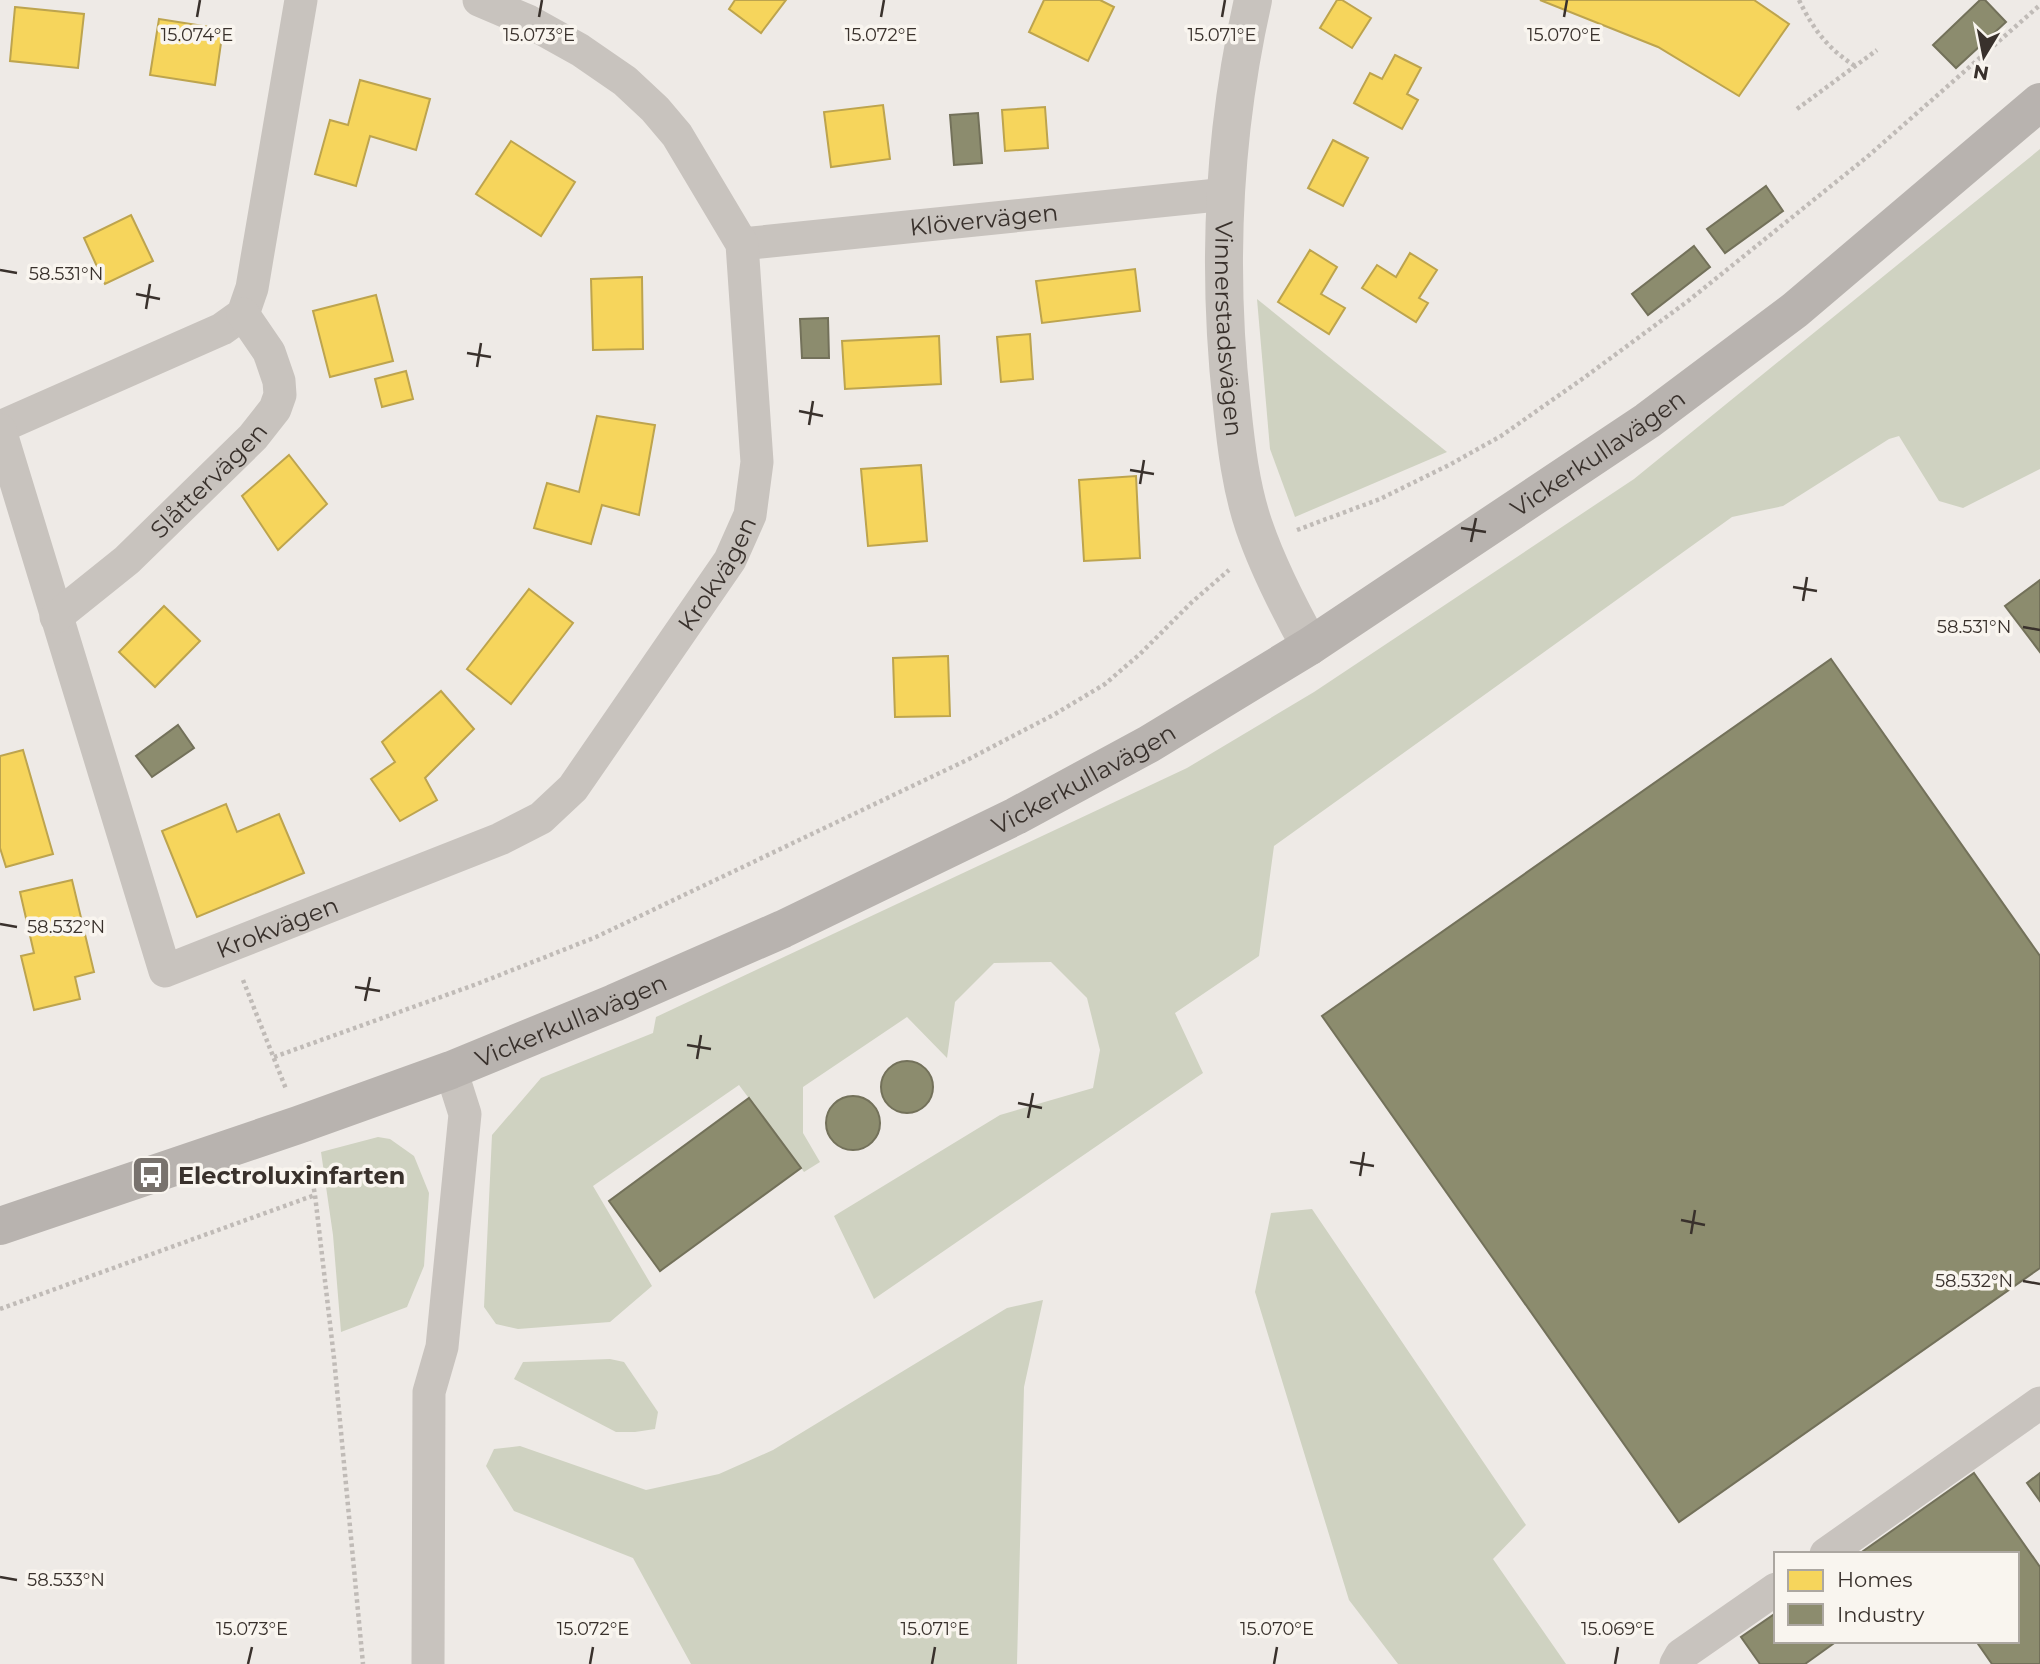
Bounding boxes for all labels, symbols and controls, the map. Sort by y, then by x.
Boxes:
north arrow [1949,21,2019,91]
text: 15.074°E [161,24,233,46]
text: 15.073°E [503,24,575,46]
text: 15.072°E [845,24,917,46]
text: 15.071°E [1188,24,1256,46]
text: 15.070°E [1527,24,1601,46]
text: N [1972,60,1991,85]
street label: Klövervägen [908,197,1059,241]
street label: Vinnerstadsvägen [1210,220,1250,438]
text: 58.531°N [29,263,103,285]
street label: Vickerkullavägen [1505,383,1691,523]
street label: Slåttervägen [144,417,273,544]
street label: Krokvägen [671,512,762,636]
text: 58.531°N [1937,616,2011,638]
street label: Vickerkullavägen [987,717,1181,840]
street label: Krokvägen [212,890,342,964]
text: 58.532°N [27,916,105,938]
street label: Vickerkullavägen [471,967,671,1073]
bus stop icon: Electroluxinfarten [130,1154,172,1196]
place label: Electroluxinfarten [178,1161,405,1190]
text: 58.532°N [1935,1270,2013,1292]
legend [1774,1552,2019,1643]
text: Homes [1837,1567,1912,1592]
text: 58.533°N [27,1569,105,1591]
text: Industry [1837,1602,1925,1627]
text: 15.073°E [216,1618,288,1640]
text: 15.072°E [557,1618,629,1640]
text: 15.071°E [901,1618,969,1640]
text: 15.070°E [1240,1618,1314,1640]
text: 15.069°E [1581,1618,1655,1640]

